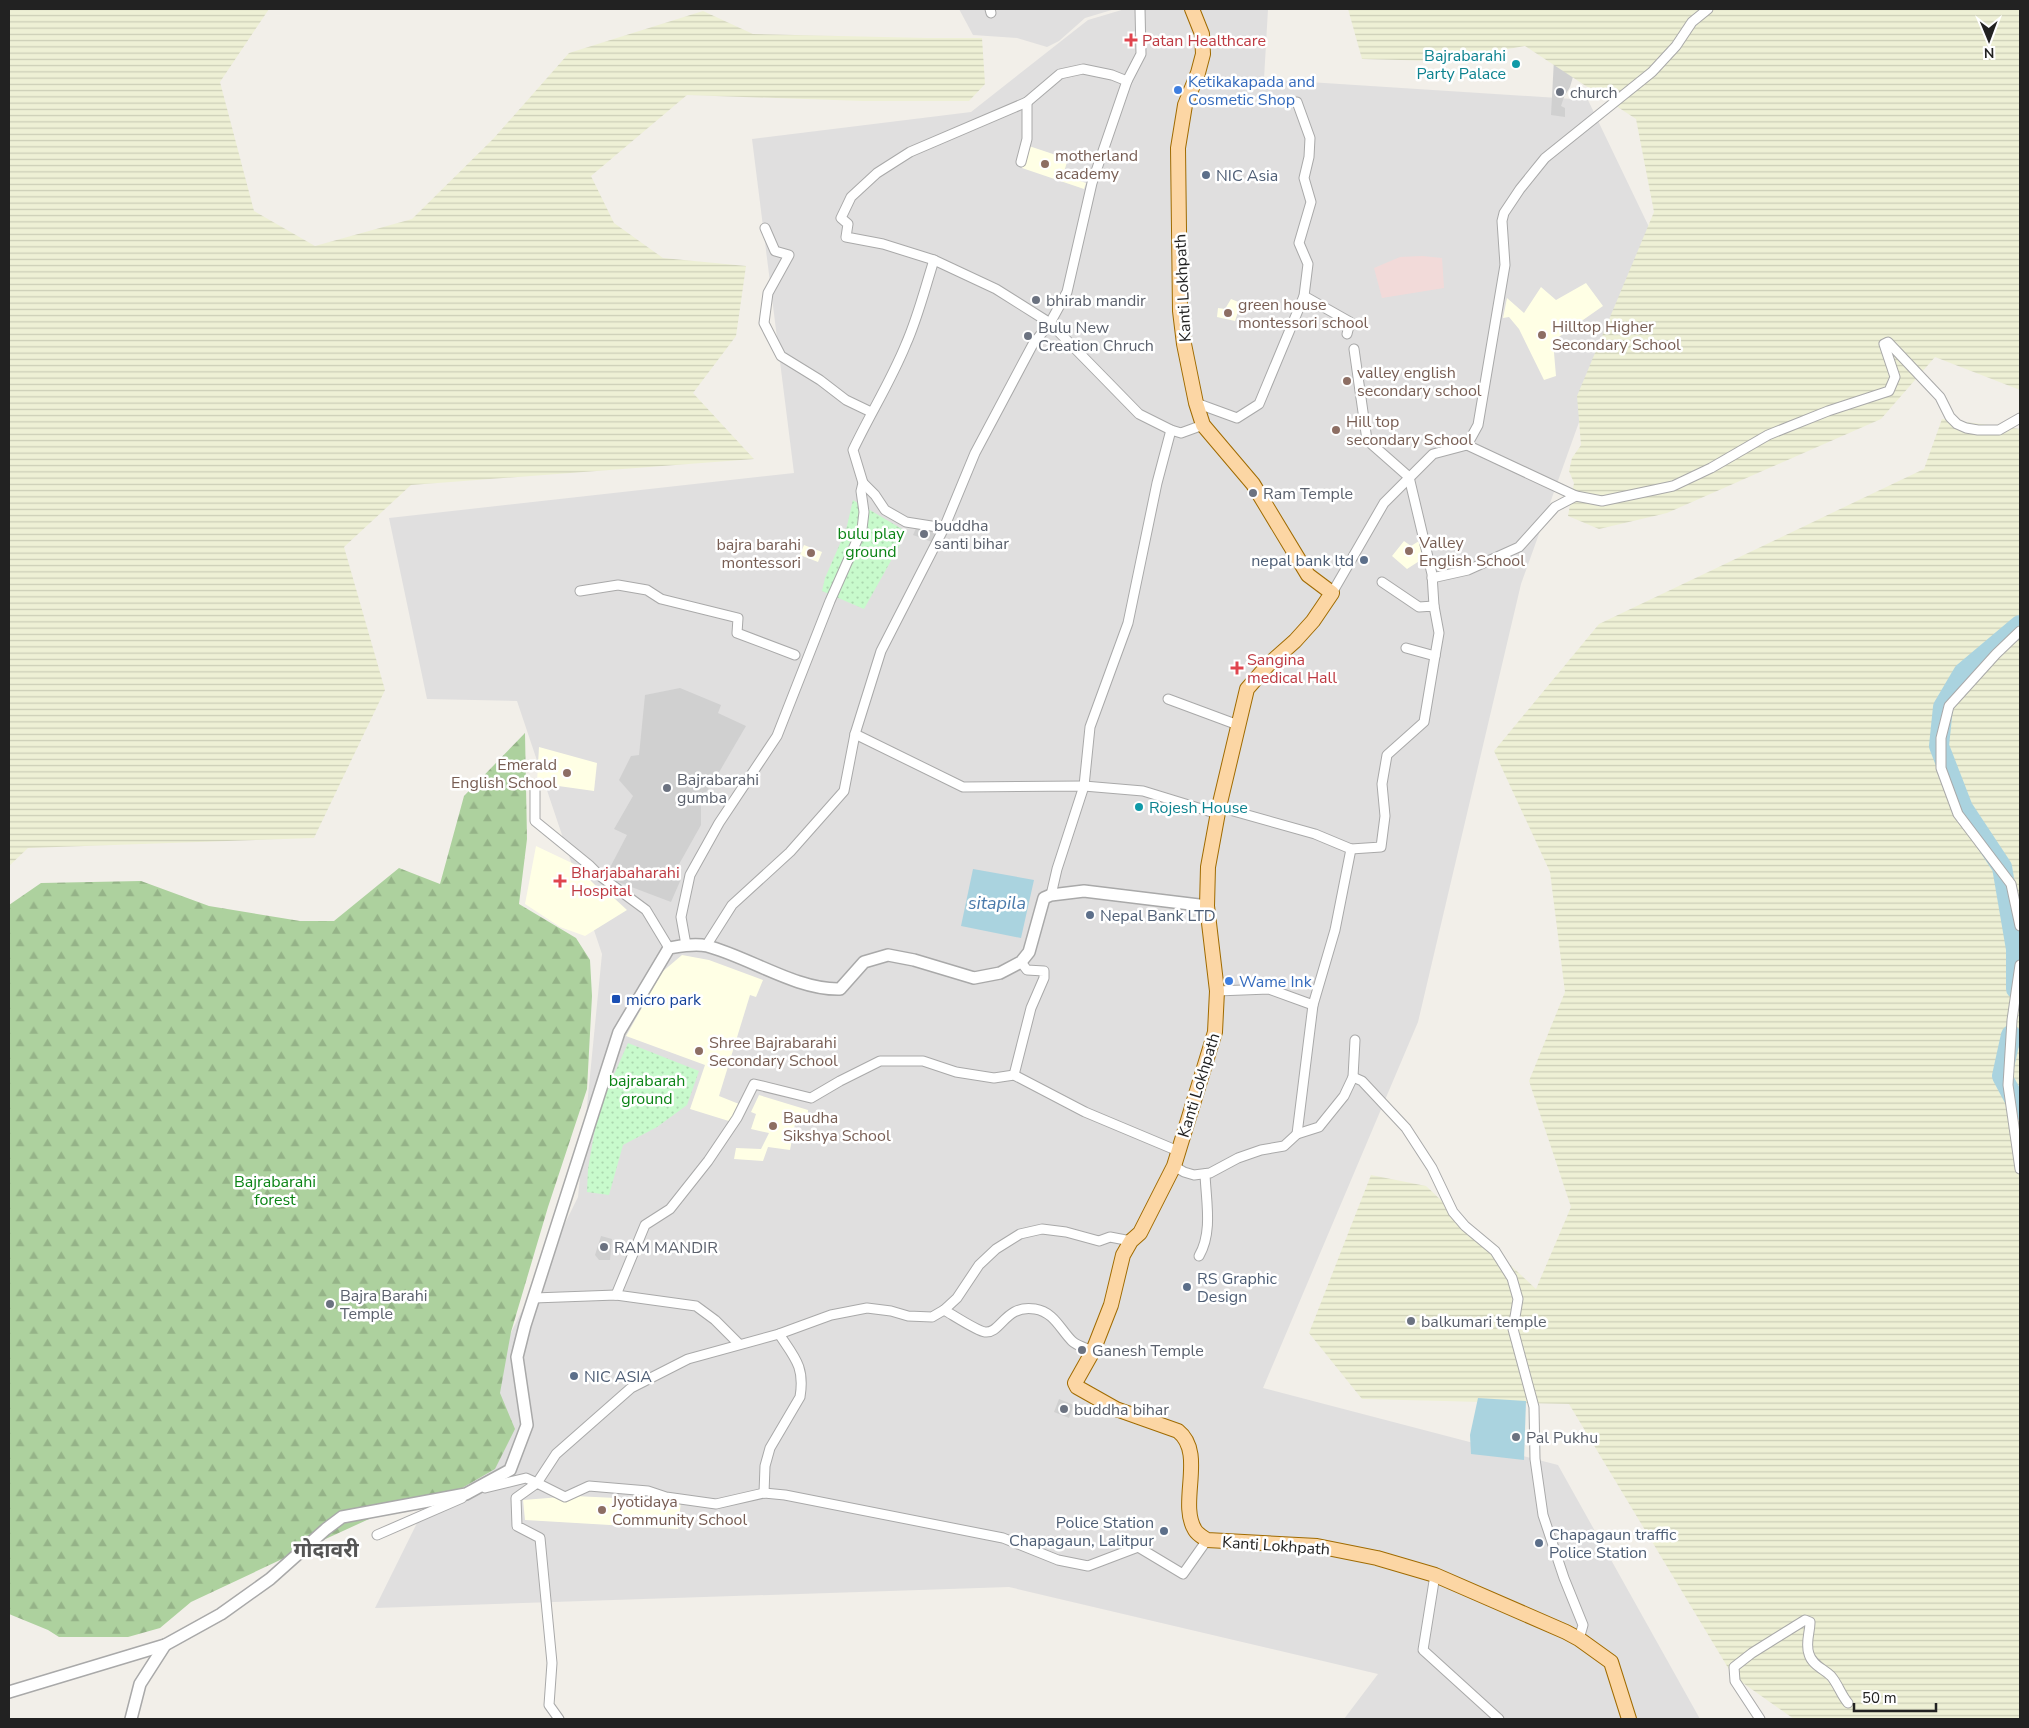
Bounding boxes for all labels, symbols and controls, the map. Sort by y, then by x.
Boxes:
north arrow [1964,15,2014,65]
place label: Patan Healthcare [1142,30,1266,52]
marker: Patan Healthcare [1124,33,1138,47]
text: N [1984,43,1995,62]
place label: Bajrabarahi Party Palace [1416,45,1506,85]
marker: Bajrabarahi Party Palace [1510,58,1522,70]
place label: Ketikakapada and Cosmetic Shop [1188,71,1315,111]
place label: church [1570,82,1618,104]
marker: Ketikakapada and Cosmetic Shop [1172,84,1184,96]
marker: church [1554,86,1566,98]
place label: motherland academy [1055,145,1138,185]
marker: motherland academy [1039,158,1051,170]
place label: NIC Asia [1216,165,1278,187]
marker: NIC Asia [1200,169,1212,181]
street label: Kanti Lokhpath [1169,233,1197,342]
place label: bhirab mandir [1046,290,1146,312]
marker: bhirab mandir [1030,294,1042,306]
place label: green house montessori school [1238,294,1369,334]
marker: green house montessori school [1222,307,1234,319]
place label: Hilltop Higher Secondary School [1552,316,1681,356]
place label: Bulu New Creation Chruch [1038,317,1154,357]
marker: Hilltop Higher Secondary School [1536,329,1548,341]
marker: Bulu New Creation Chruch [1022,330,1034,342]
place label: valley english secondary school [1357,362,1482,402]
marker: valley english secondary school [1341,375,1353,387]
place label: Hill top secondary School [1346,411,1473,451]
marker: Hill top secondary School [1330,424,1342,436]
place label: Ram Temple [1263,483,1353,505]
marker: Ram Temple [1247,487,1259,499]
place label: buddha santi bihar [934,515,1009,555]
park label: bulu play ground [838,523,905,563]
marker: buddha santi bihar [918,528,930,540]
place label: Valley English School [1418,532,1525,572]
place label: bajra barahi montessori [716,534,801,574]
marker: Valley English School [1403,545,1415,557]
marker: bajra barahi montessori [805,547,817,559]
place label: nepal bank ltd [1251,550,1354,572]
marker: nepal bank ltd [1358,554,1370,566]
place label: Sangina medical Hall [1247,649,1337,689]
marker: Sangina medical Hall [1231,662,1243,674]
place label: Emerald English School [451,754,557,794]
marker: Emerald English School [561,767,573,779]
place label: Bajrabarahi gumba [677,769,759,809]
marker: Bajrabarahi gumba [661,782,673,794]
place label: Rojesh House [1149,797,1248,819]
marker: Rojesh House [1133,801,1145,813]
place label: Bharjabaharahi Hospital [571,862,680,902]
marker: Bharjabaharahi Hospital [553,874,567,888]
water label: sitapila [968,891,1026,915]
place label: Nepal Bank LTD [1100,905,1216,927]
marker: Nepal Bank LTD [1084,909,1096,921]
place label: Wame Ink [1239,971,1313,993]
marker: Wame Ink [1223,975,1235,987]
place label: micro park [626,989,702,1011]
marker: micro park [610,993,622,1005]
street label: Kanti Lokhpath [1173,1030,1225,1140]
place label: Shree Bajrabarahi Secondary School [709,1032,838,1072]
marker: Shree Bajrabarahi Secondary School [693,1045,705,1057]
park label: bajrabarah ground [609,1070,685,1110]
place label: Baudha Sikshya School [783,1107,891,1147]
marker: Baudha Sikshya School [767,1120,779,1132]
park label: Bajrabarahi forest [234,1171,316,1211]
place label: RAM MANDIR [614,1237,718,1259]
marker: RAM MANDIR [598,1241,610,1253]
place label: RS Graphic Design [1197,1268,1278,1308]
marker: RS Graphic Design [1181,1281,1193,1293]
place label: Bajra Barahi Temple [340,1285,428,1325]
marker: Bajra Barahi Temple [324,1298,336,1310]
place label: balkumari temple [1421,1311,1546,1333]
marker: balkumari temple [1405,1315,1417,1327]
place label: Ganesh Temple [1092,1340,1204,1362]
marker: Ganesh Temple [1076,1344,1088,1356]
place label: NIC ASIA [584,1366,652,1388]
marker: NIC ASIA [568,1370,580,1382]
place label: buddha bihar [1074,1399,1169,1421]
marker: buddha bihar [1058,1403,1070,1415]
place label: Pal Pukhu [1526,1427,1598,1449]
marker: Pal Pukhu [1510,1431,1522,1443]
place label: Jyotidaya Community School [611,1491,747,1531]
marker: Jyotidaya Community School [596,1504,608,1516]
place label: Police Station Chapagaun, Lalitpur [1009,1512,1154,1552]
place label: Chapagaun traffic Police Station [1549,1524,1677,1564]
marker: Police Station Chapagaun, Lalitpur [1158,1525,1170,1537]
street label: Kanti Lokhpath [1221,1531,1331,1561]
district label: गोदावरी [293,1536,359,1564]
marker: Chapagaun traffic Police Station [1533,1537,1545,1549]
scale bar [1854,1680,1936,1712]
text: 50 m [1862,1688,1897,1708]

